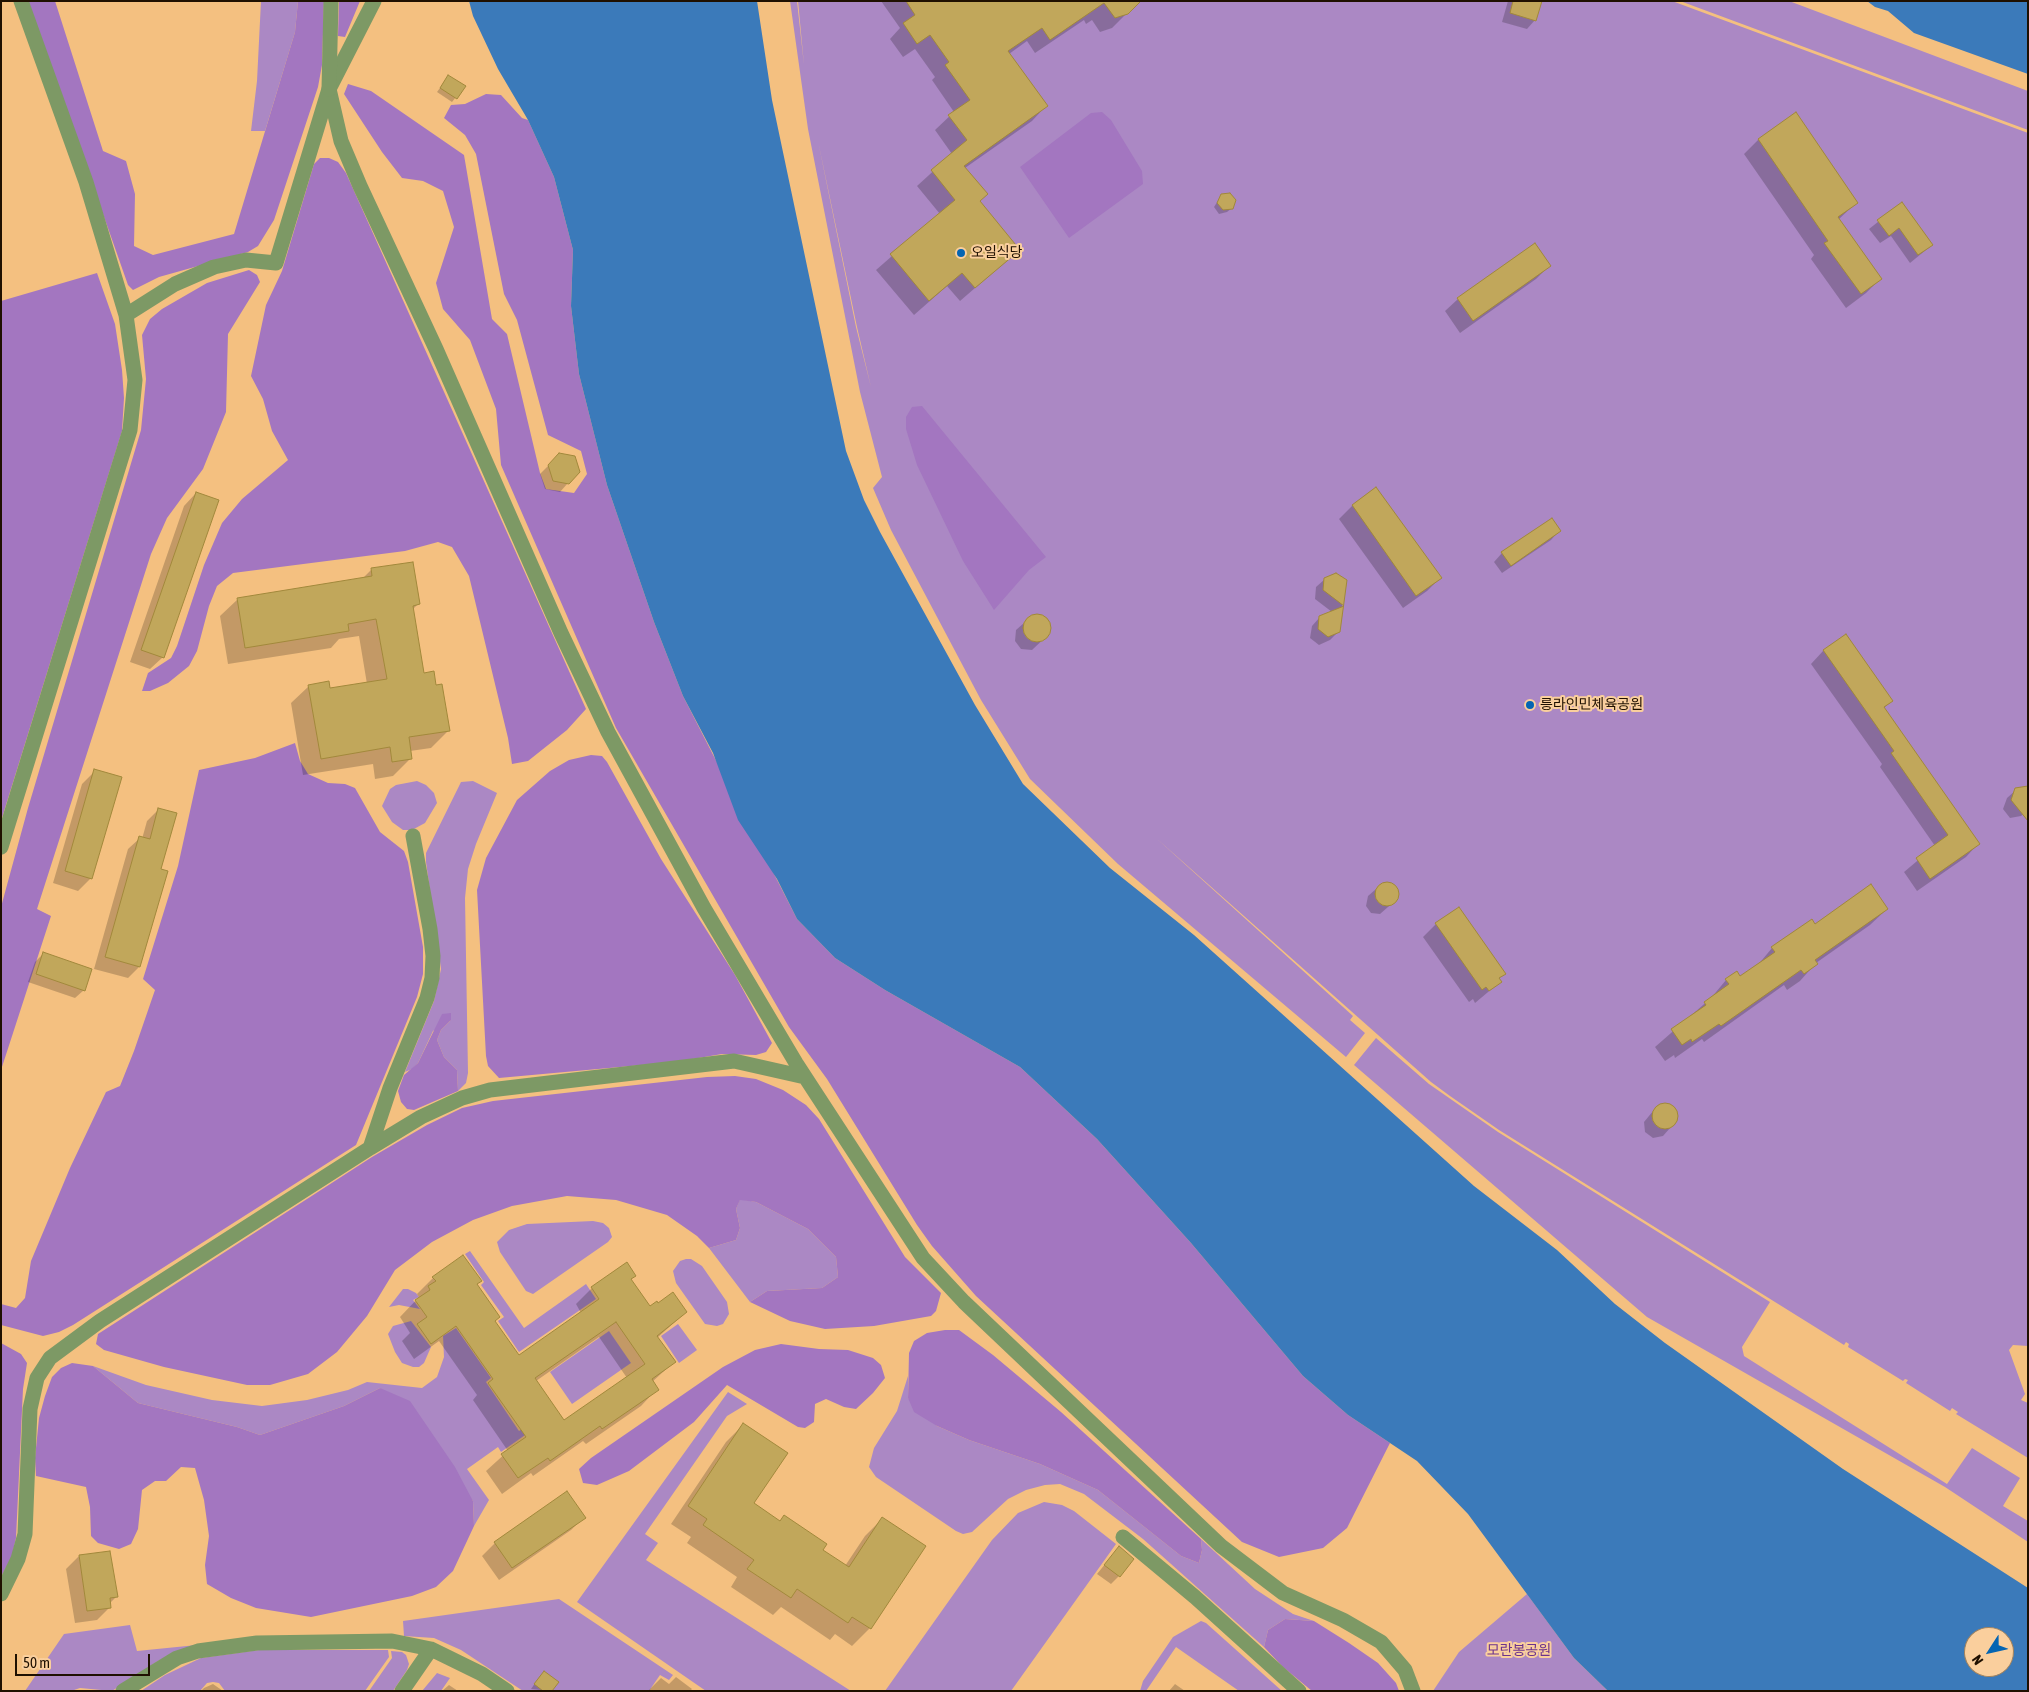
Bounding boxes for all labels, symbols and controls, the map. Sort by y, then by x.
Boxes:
place label: 오일식당 [971,245,1023,261]
marker: 오일식당 [955,247,967,259]
place label: 릉라인민체육공원 [1540,697,1643,713]
marker: 릉라인민체육공원 [1524,699,1536,711]
north arrow [1964,1627,2014,1677]
park label: 모란봉공원 [1487,1643,1551,1659]
scale bar [18,1644,152,1676]
text: N [1969,1652,1986,1668]
text: 50 m [23,1654,50,1671]

